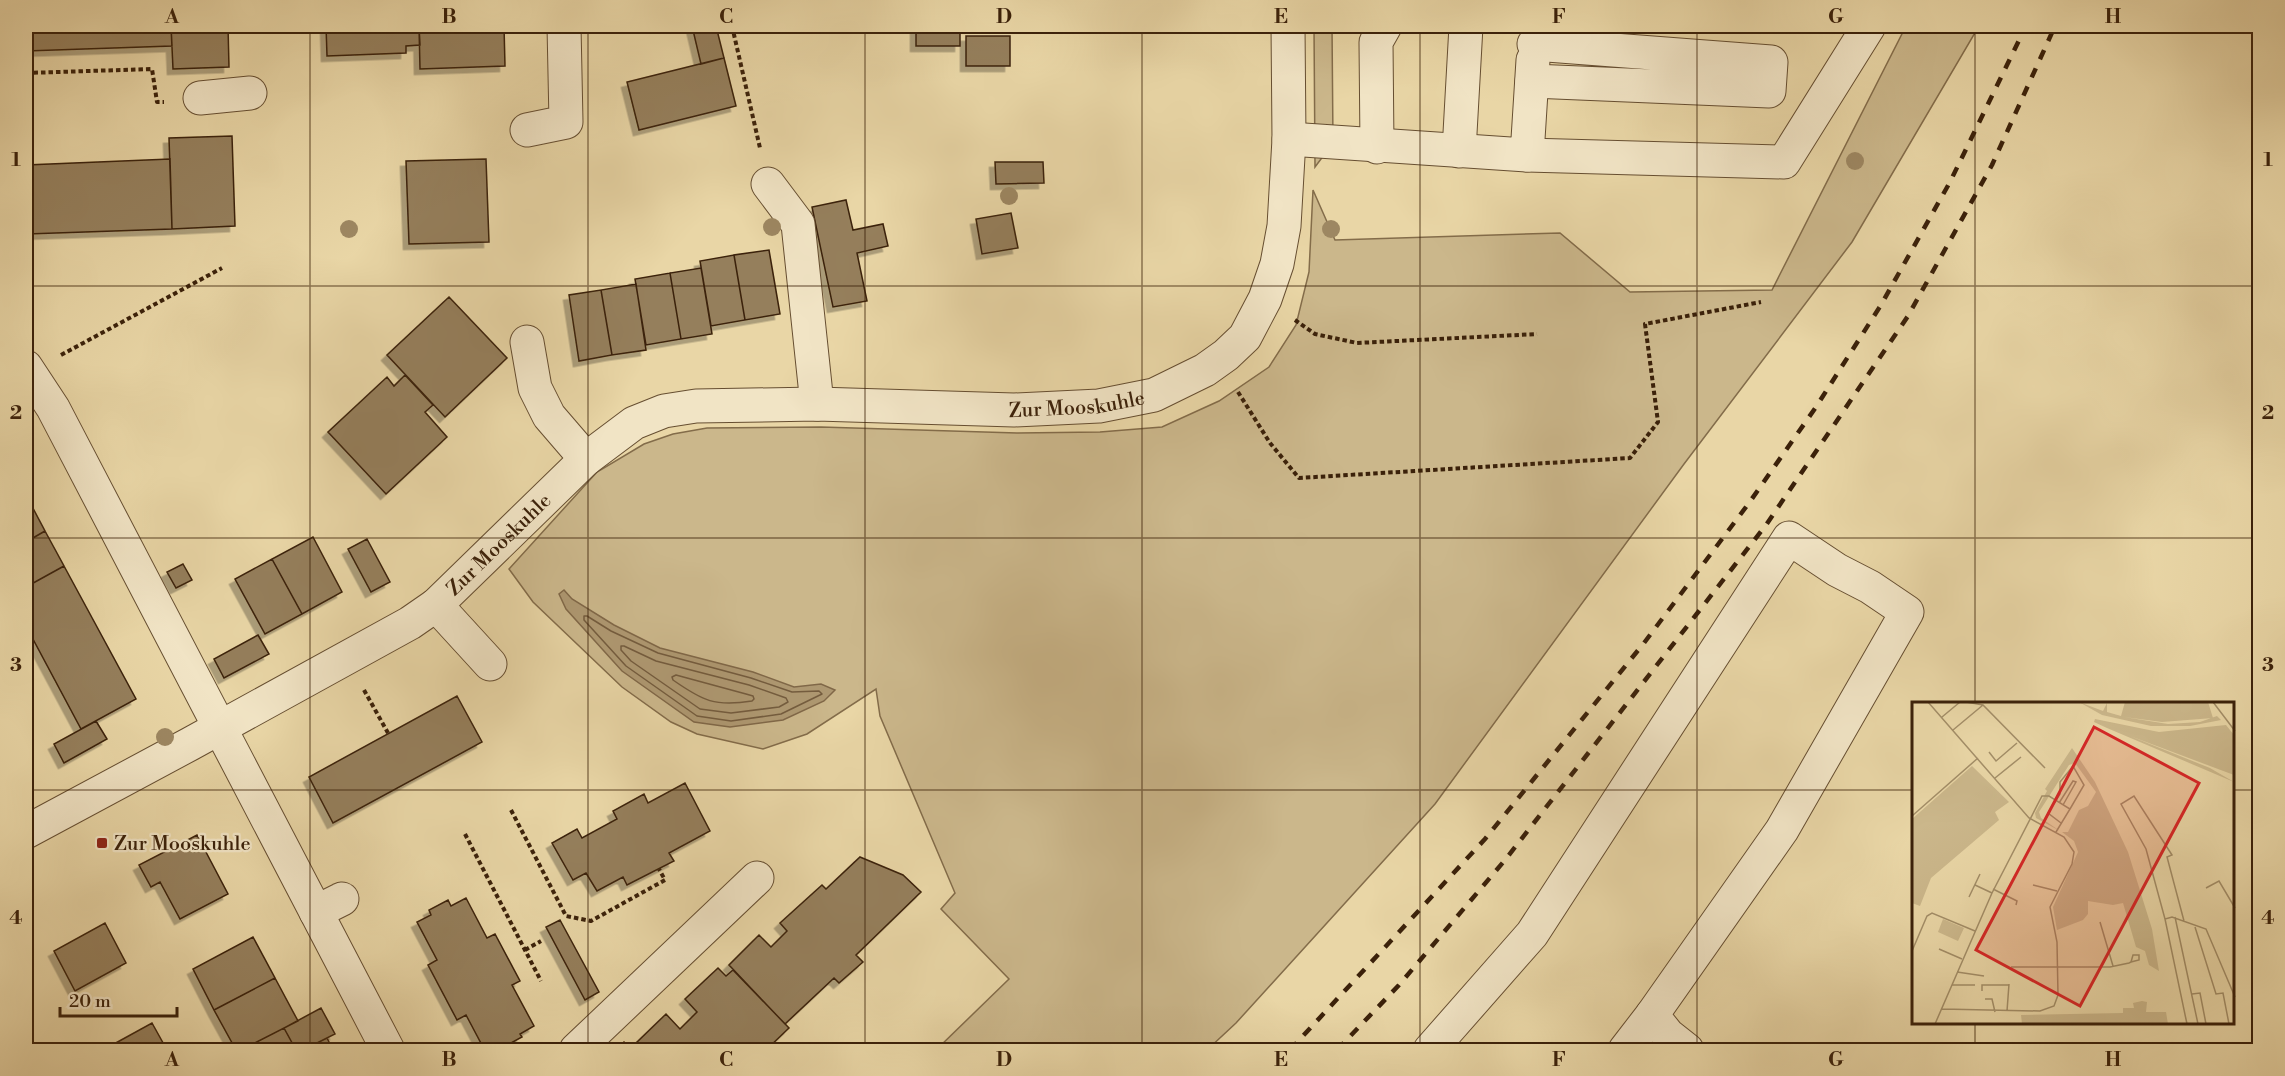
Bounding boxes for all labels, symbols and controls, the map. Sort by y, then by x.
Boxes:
text: A [164,5,180,30]
text: B [441,5,457,30]
text: C [719,5,733,30]
text: D [996,5,1012,30]
text: E [1274,5,1288,30]
text: F [1552,5,1566,30]
text: G [1828,5,1844,30]
text: H [2105,5,2122,30]
text: 1 [11,148,21,173]
text: 1 [2263,148,2273,173]
street label: Zur Mooskuhle [1008,386,1147,424]
text: 2 [10,401,22,426]
text: 2 [2262,401,2274,426]
street label: Zur Mooskuhle [442,489,557,602]
text: 3 [10,653,22,678]
text: 3 [2262,653,2274,678]
inset map [1912,702,2234,1025]
place label: Zur Mooskuhle [114,832,250,857]
marker: Zur Mooskuhle [95,836,109,850]
text: 4 [9,906,23,931]
text: 4 [2261,906,2275,931]
scale bar [60,980,177,1018]
text: 20 m [69,990,111,1013]
text: A [164,1048,180,1073]
text: B [441,1048,457,1073]
text: C [719,1048,733,1073]
text: D [996,1048,1012,1073]
text: E [1274,1048,1288,1073]
text: F [1552,1048,1566,1073]
text: G [1828,1048,1844,1073]
text: H [2105,1048,2122,1073]

